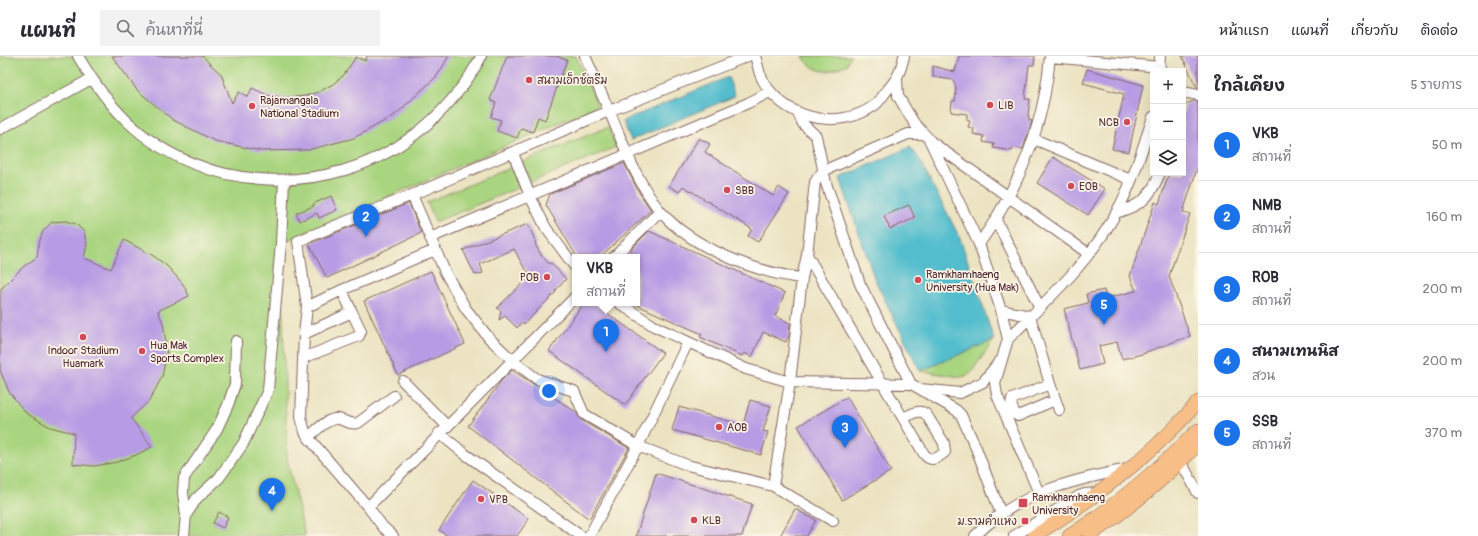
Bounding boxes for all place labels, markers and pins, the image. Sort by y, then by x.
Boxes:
place label: สนามเอ็กซ์ตรีม [537,72,607,87]
marker: สนามเอ็กซ์ตรีม [524,75,534,85]
place label: Rajamangala National Stadium [260,94,339,120]
place label: LIB [998,99,1014,112]
marker: LIB [985,100,995,110]
marker: Rajamangala National Stadium [247,101,257,111]
place label: NCB [1099,116,1119,129]
marker: NCB [1122,117,1132,127]
place label: EOB [1079,180,1098,193]
marker: EOB [1066,181,1076,191]
place label: SBB [735,184,754,197]
marker: SBB [722,185,732,195]
pin: 2 [353,204,379,237]
place label: Ramkhamhaeng University (Hua Mak) [926,268,1019,294]
place label: POB [520,271,539,284]
marker: POB [542,272,552,282]
marker: Ramkhamhaeng University (Hua Mak) [913,275,923,285]
pin: 5 [1091,292,1117,325]
pin: 1 [593,319,619,352]
marker: Indoor Stadium Huamark [78,332,88,342]
place label: Hua Mak Sports Complex [150,339,224,365]
place label: Indoor Stadium Huamark [48,344,119,370]
marker: Hua Mak Sports Complex [137,346,147,356]
pin: 3 [832,415,858,448]
place label: AOB [727,421,747,434]
marker: AOB [714,422,724,432]
pin: 4 [259,478,285,511]
place label: Ramkhamhaeng University [1032,491,1106,517]
place label: VPB [489,493,508,506]
marker: VPB [476,494,486,504]
marker: Ramkhamhaeng University [1017,497,1029,509]
place label: KLB [702,514,721,527]
place label: ม.รามคำแหง [957,514,1017,528]
marker: KLB [689,515,699,525]
marker: ม.รามคำแหง [1020,516,1030,526]

